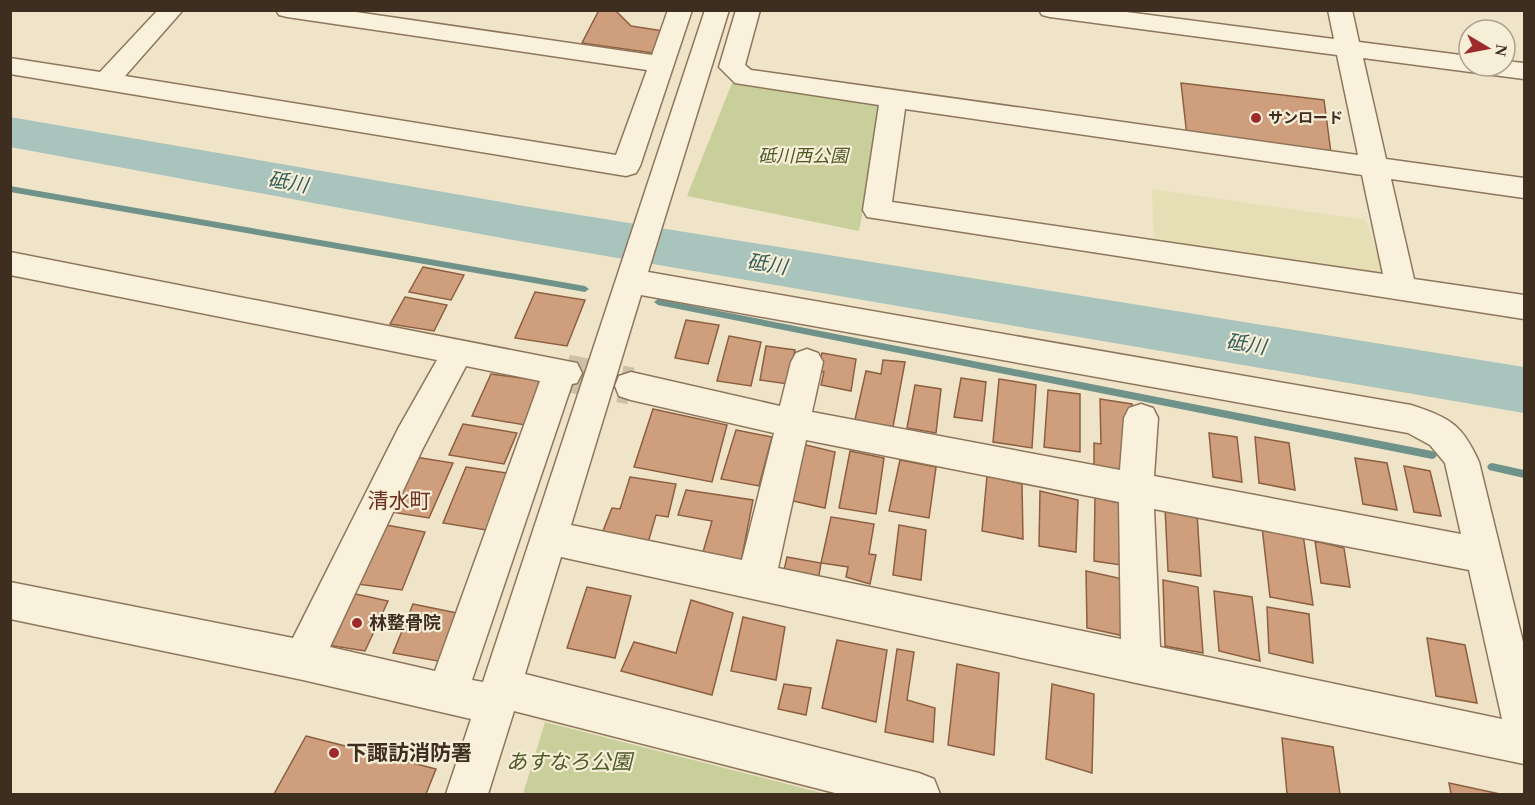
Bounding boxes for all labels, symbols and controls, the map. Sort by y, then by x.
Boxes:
north arrow [1457,18,1517,78]
text: N [1492,43,1511,58]
place label: サンロード [1268,110,1343,126]
marker: サンロード [1249,111,1263,125]
park label: 砥川西公園 [758,146,851,166]
water label: 砥川 [266,168,312,197]
water label: 砥川 [746,250,790,278]
water label: 砥川 [1225,330,1269,358]
district label: 清水町 [368,489,431,513]
place label: 林整骨院 [369,613,441,633]
marker: 林整骨院 [350,616,364,630]
place label: 下諏訪消防署 [346,741,472,765]
marker: 下諏訪消防署 [327,746,341,760]
park label: あすなろ公園 [506,750,635,774]

